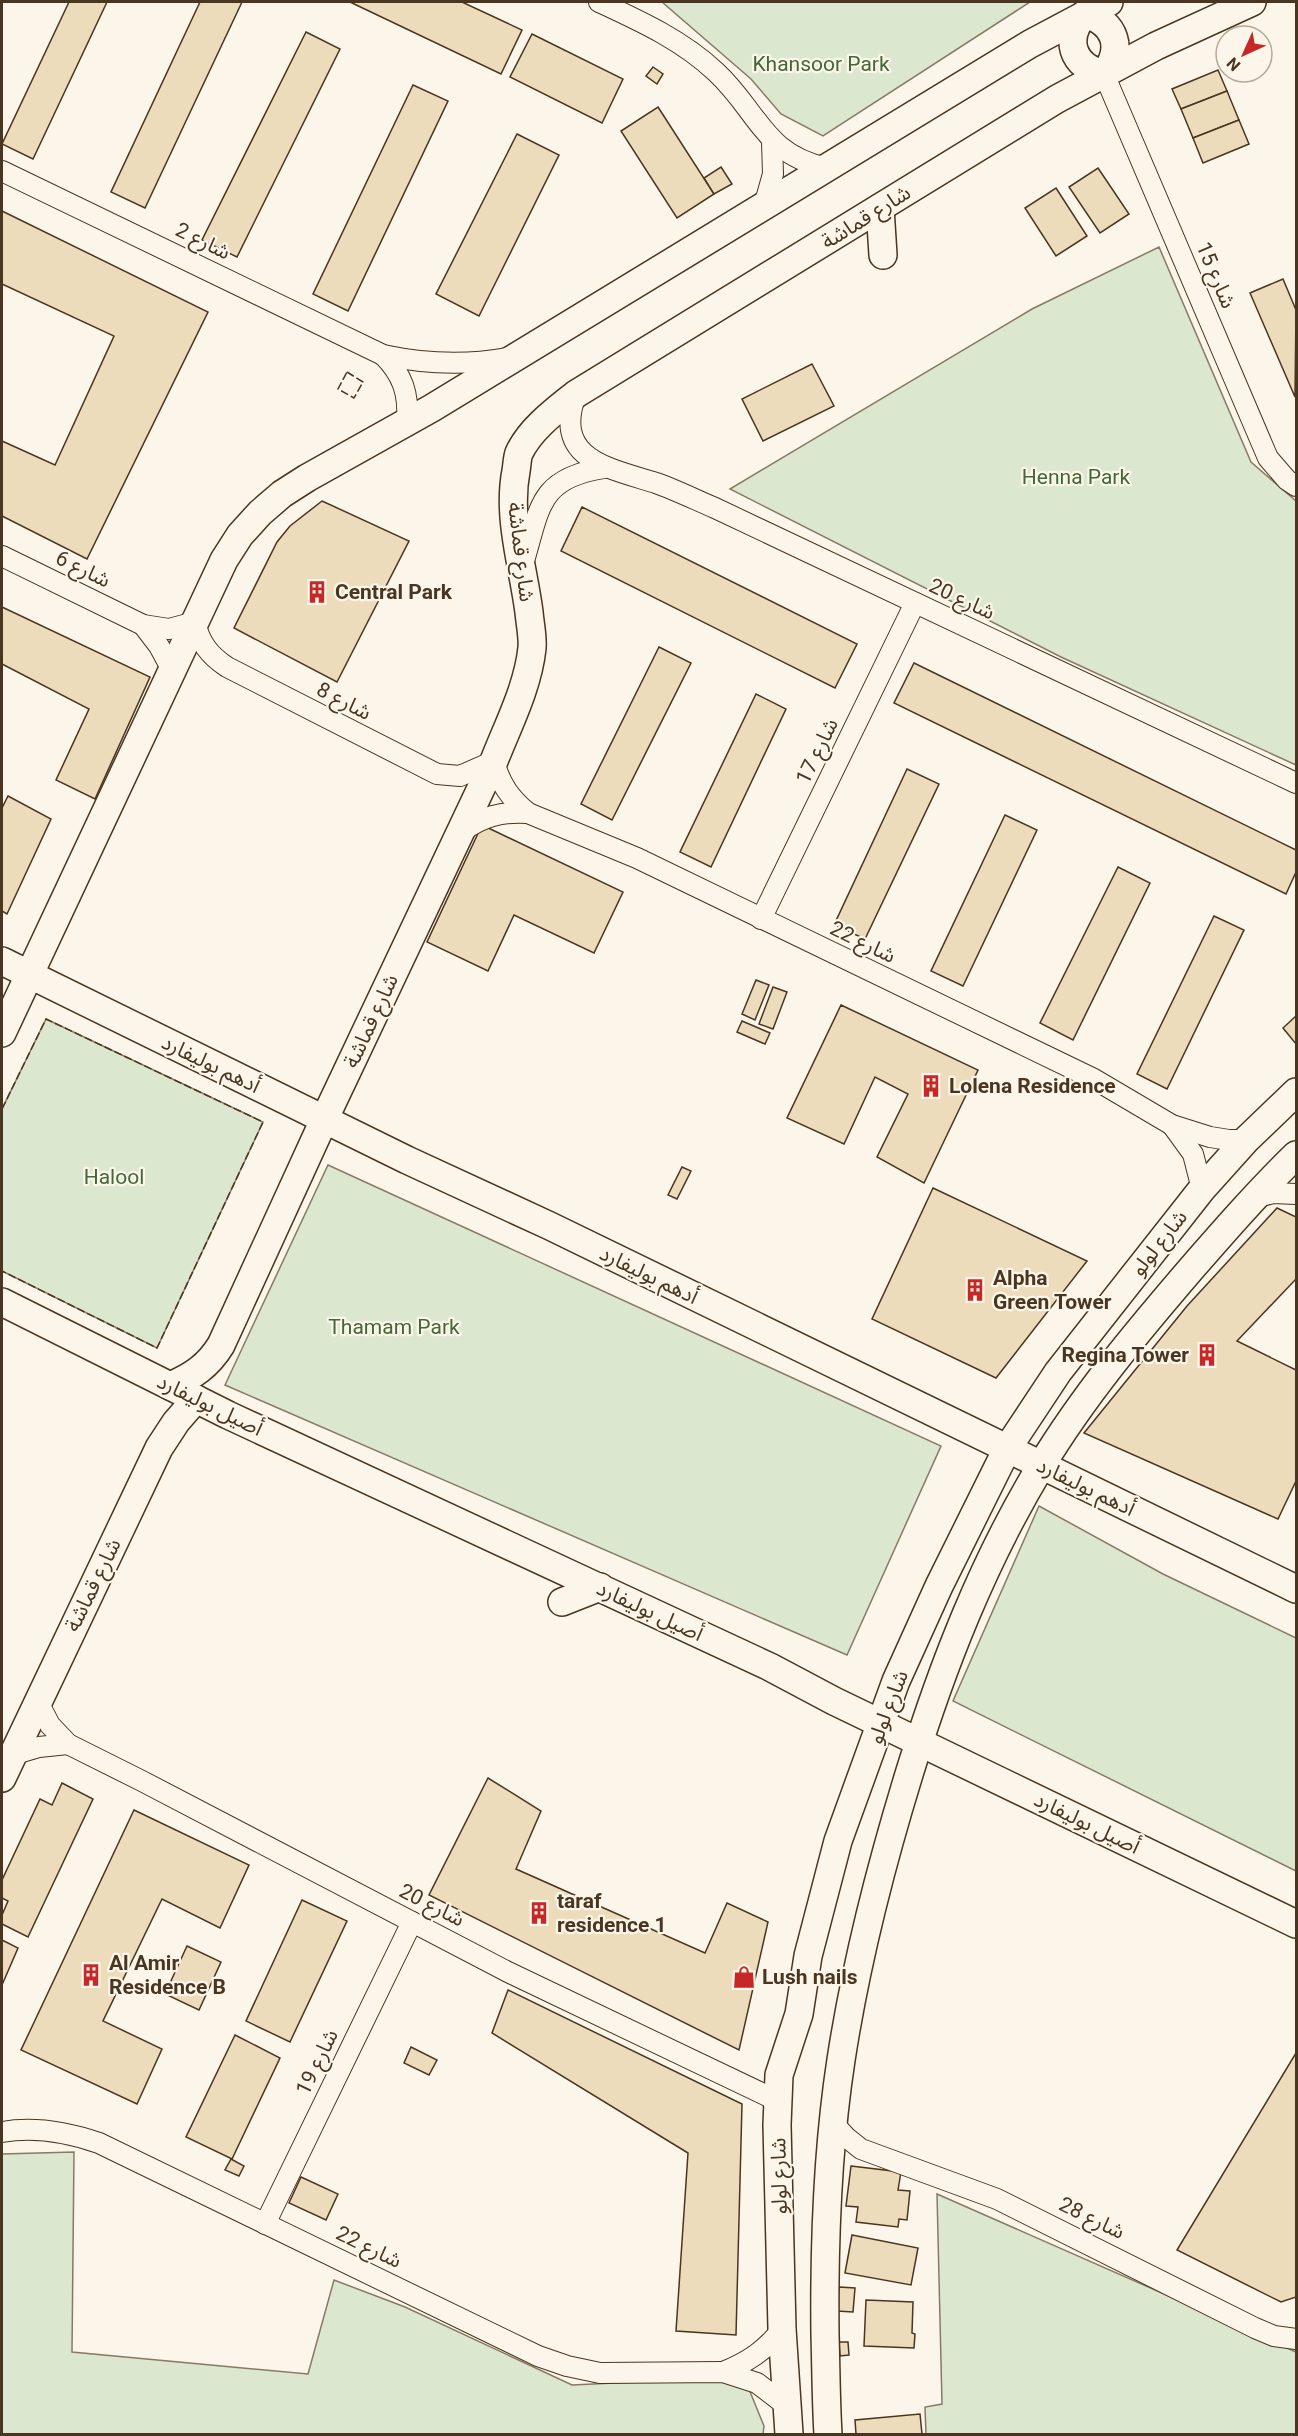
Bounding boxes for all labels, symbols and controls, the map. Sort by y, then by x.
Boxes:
north arrow [1214,24,1274,84]
park label: Khansoor Park [752,52,890,76]
text: N [1223,54,1244,75]
street label: شارع قماشة [817,180,917,256]
street label: شارع 2 [170,218,234,267]
street label: شارع 15 [1189,238,1241,313]
park label: Henna Park [1022,465,1130,489]
street label: شارع قماشة [500,501,539,604]
street label: شارع 6 [50,546,114,595]
street label: شارع 20 [924,573,999,627]
building icon: Central Park [304,579,330,605]
place label: Central Park [335,580,453,604]
street label: شارع 8 [311,677,375,728]
street label: شارع 17 [791,714,846,789]
street label: شارع 22 [825,916,900,971]
street label: شارع قماشة [339,970,406,1073]
street label: أدهم بوليفارد [157,1029,264,1101]
building icon: Lolena Residence [918,1073,944,1099]
place label: Lolena Residence [949,1074,1116,1098]
park label: Halool [84,1165,144,1189]
street label: شارع لولو [1126,1205,1194,1283]
street label: أدهم بوليفارد [595,1240,702,1312]
place label: Alpha Green Tower [993,1266,1112,1314]
building icon: Alpha Green Tower [962,1277,988,1303]
park label: Thamam Park [328,1315,460,1339]
building icon: Regina Tower [1194,1342,1220,1368]
place label: Regina Tower [1061,1343,1189,1367]
street label: أصيل بوليفارد [153,1368,267,1441]
street label: أدهم بوليفارد [1032,1452,1139,1524]
street label: شارع قماشة [60,1535,128,1637]
street label: أصيل بوليفارد [593,1575,707,1646]
street label: شارع لولو [863,1667,916,1748]
street label: أصيل بوليفارد [1030,1786,1144,1859]
street label: شارع 20 [394,1878,469,1934]
place label: taraf residence 1 [557,1889,667,1937]
building icon: taraf residence 1 [526,1900,552,1926]
place label: Al Amir Residence B [109,1951,226,1999]
building icon: Al Amir Residence B [78,1962,104,1988]
shop icon: Lush nails [731,1964,757,1990]
place label: Lush nails [762,1965,858,1989]
street label: شارع 19 [291,2025,346,2100]
street label: شارع لولو [766,2137,795,2215]
street label: شارع 28 [1054,2192,1129,2247]
street label: شارع 22 [331,2221,406,2276]

